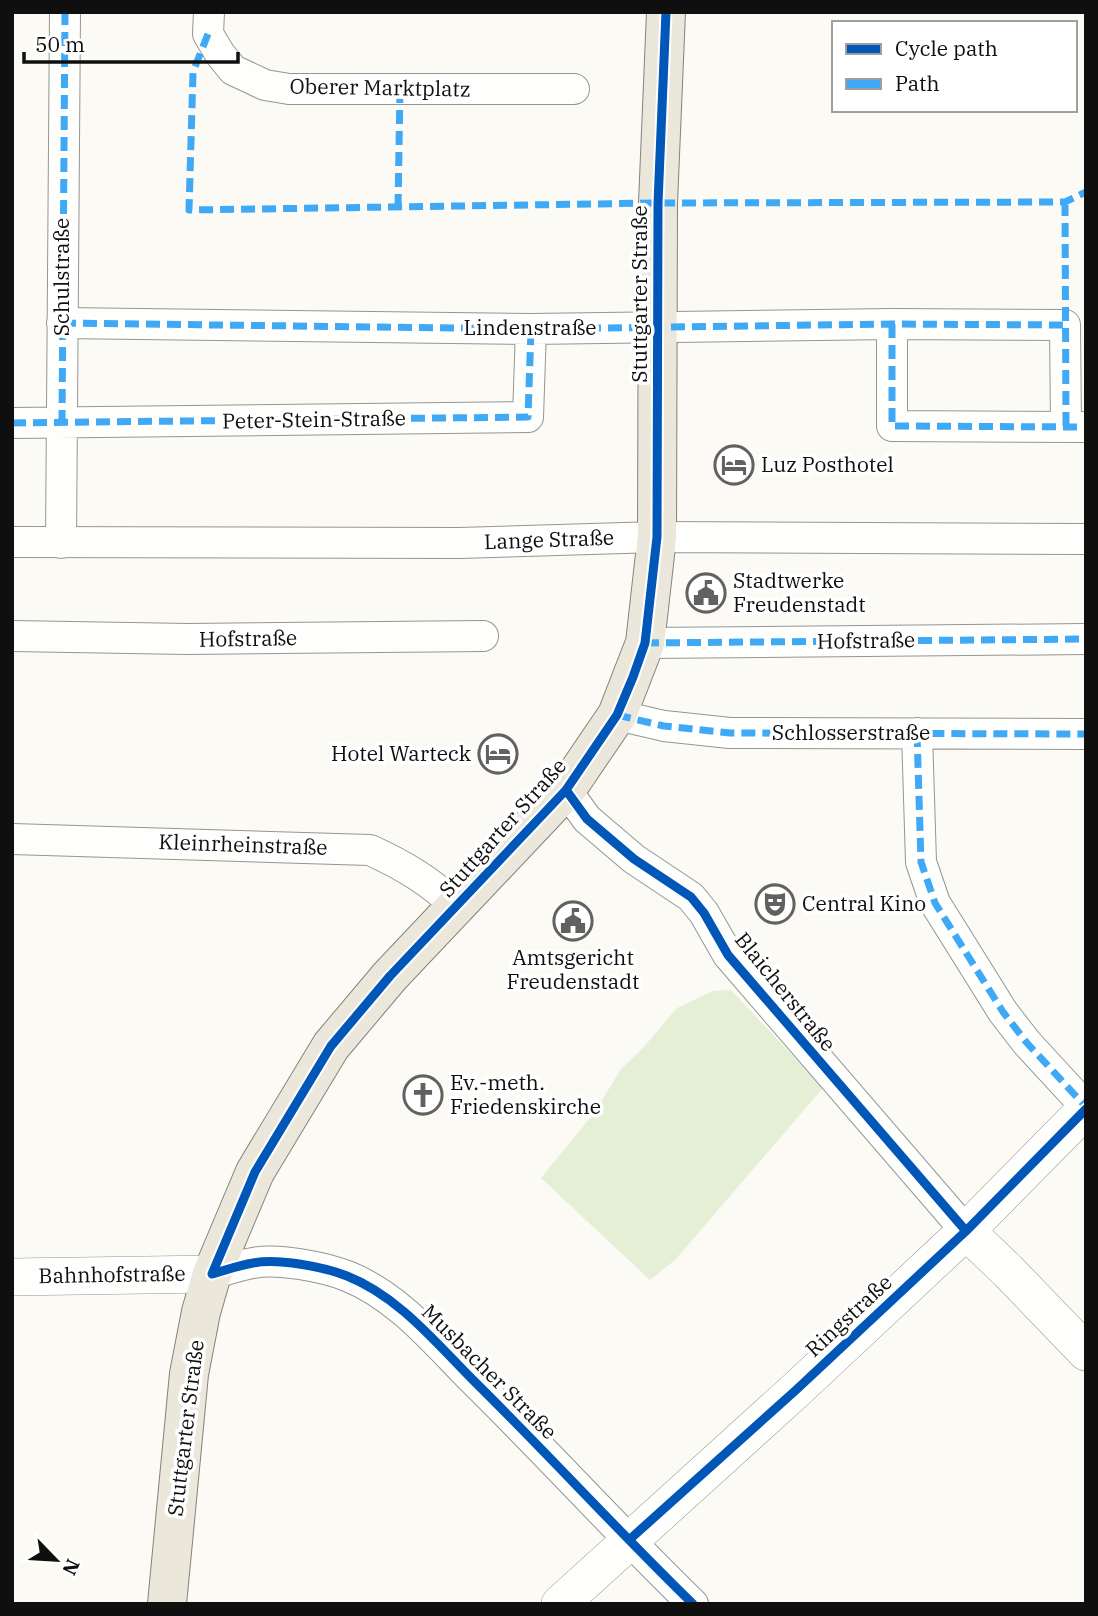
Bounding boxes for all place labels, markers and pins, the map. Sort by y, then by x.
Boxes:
hotel icon: Luz Posthotel [713,444,755,486]
place label: Luz Posthotel [761,450,894,478]
place label: Stadtwerke Freudenstadt [733,566,866,618]
public building icon: Stadtwerke Freudenstadt [685,572,727,614]
hotel icon: Hotel Warteck [477,733,519,775]
place label: Hotel Warteck [331,739,472,767]
theatre icon: Central Kino [754,883,796,925]
place label: Central Kino [802,889,926,917]
public building icon: Amtsgericht Freudenstadt [552,900,594,942]
place label: Amtsgericht Freudenstadt [507,943,639,995]
place label: Ev.-meth. Friedenskirche [450,1068,601,1120]
church icon: Ev.-meth. Friedenskirche [402,1074,444,1116]

